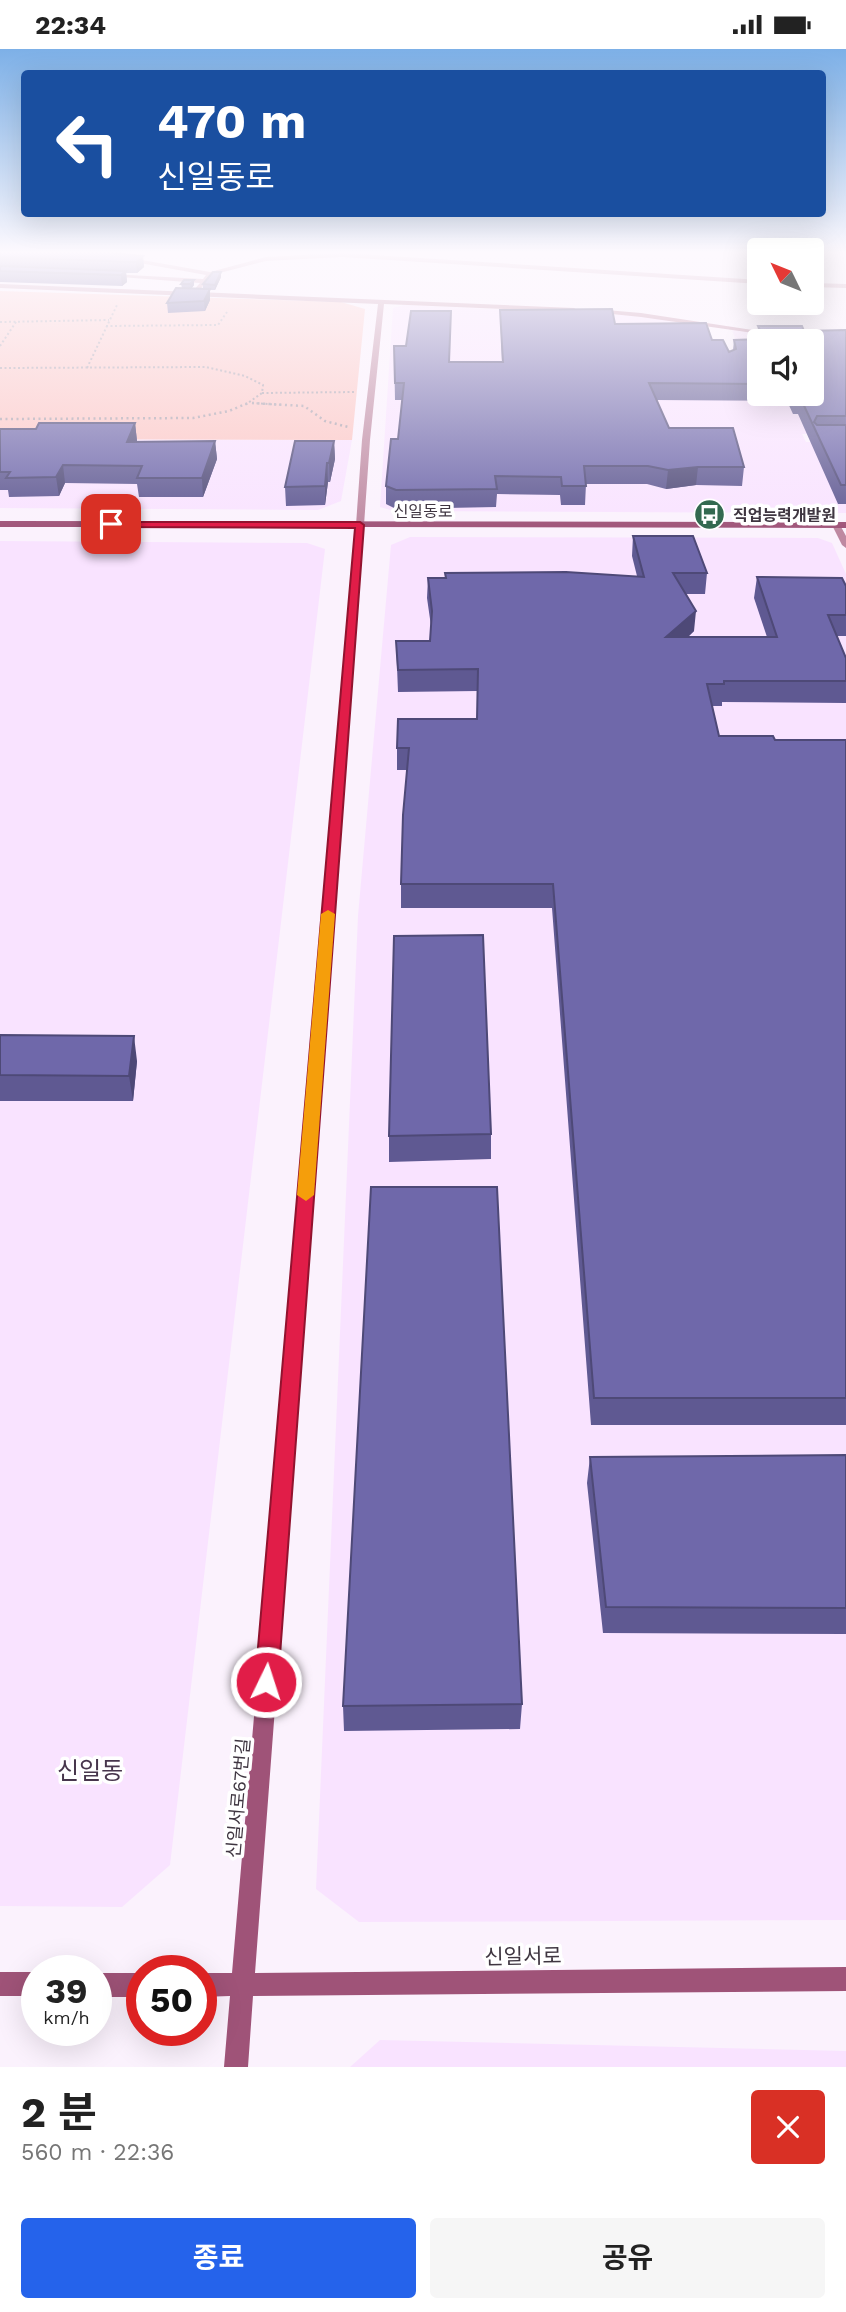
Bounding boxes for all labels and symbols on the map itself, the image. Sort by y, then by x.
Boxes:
north arrow [747,238,824,315]
pin [81,494,141,554]
bus stop icon: 직업능력개발원 [693,498,727,532]
street label: 신일동로 [394,502,453,521]
place label: 직업능력개발원 [733,506,836,525]
position arrow [229,1645,303,1719]
street label: 신일서로67번길 [222,1737,254,1859]
district label: 신일동 [57,1757,123,1785]
street label: 신일서로 [484,1943,562,1969]
speed limit sign: 50 [126,1955,217,2046]

